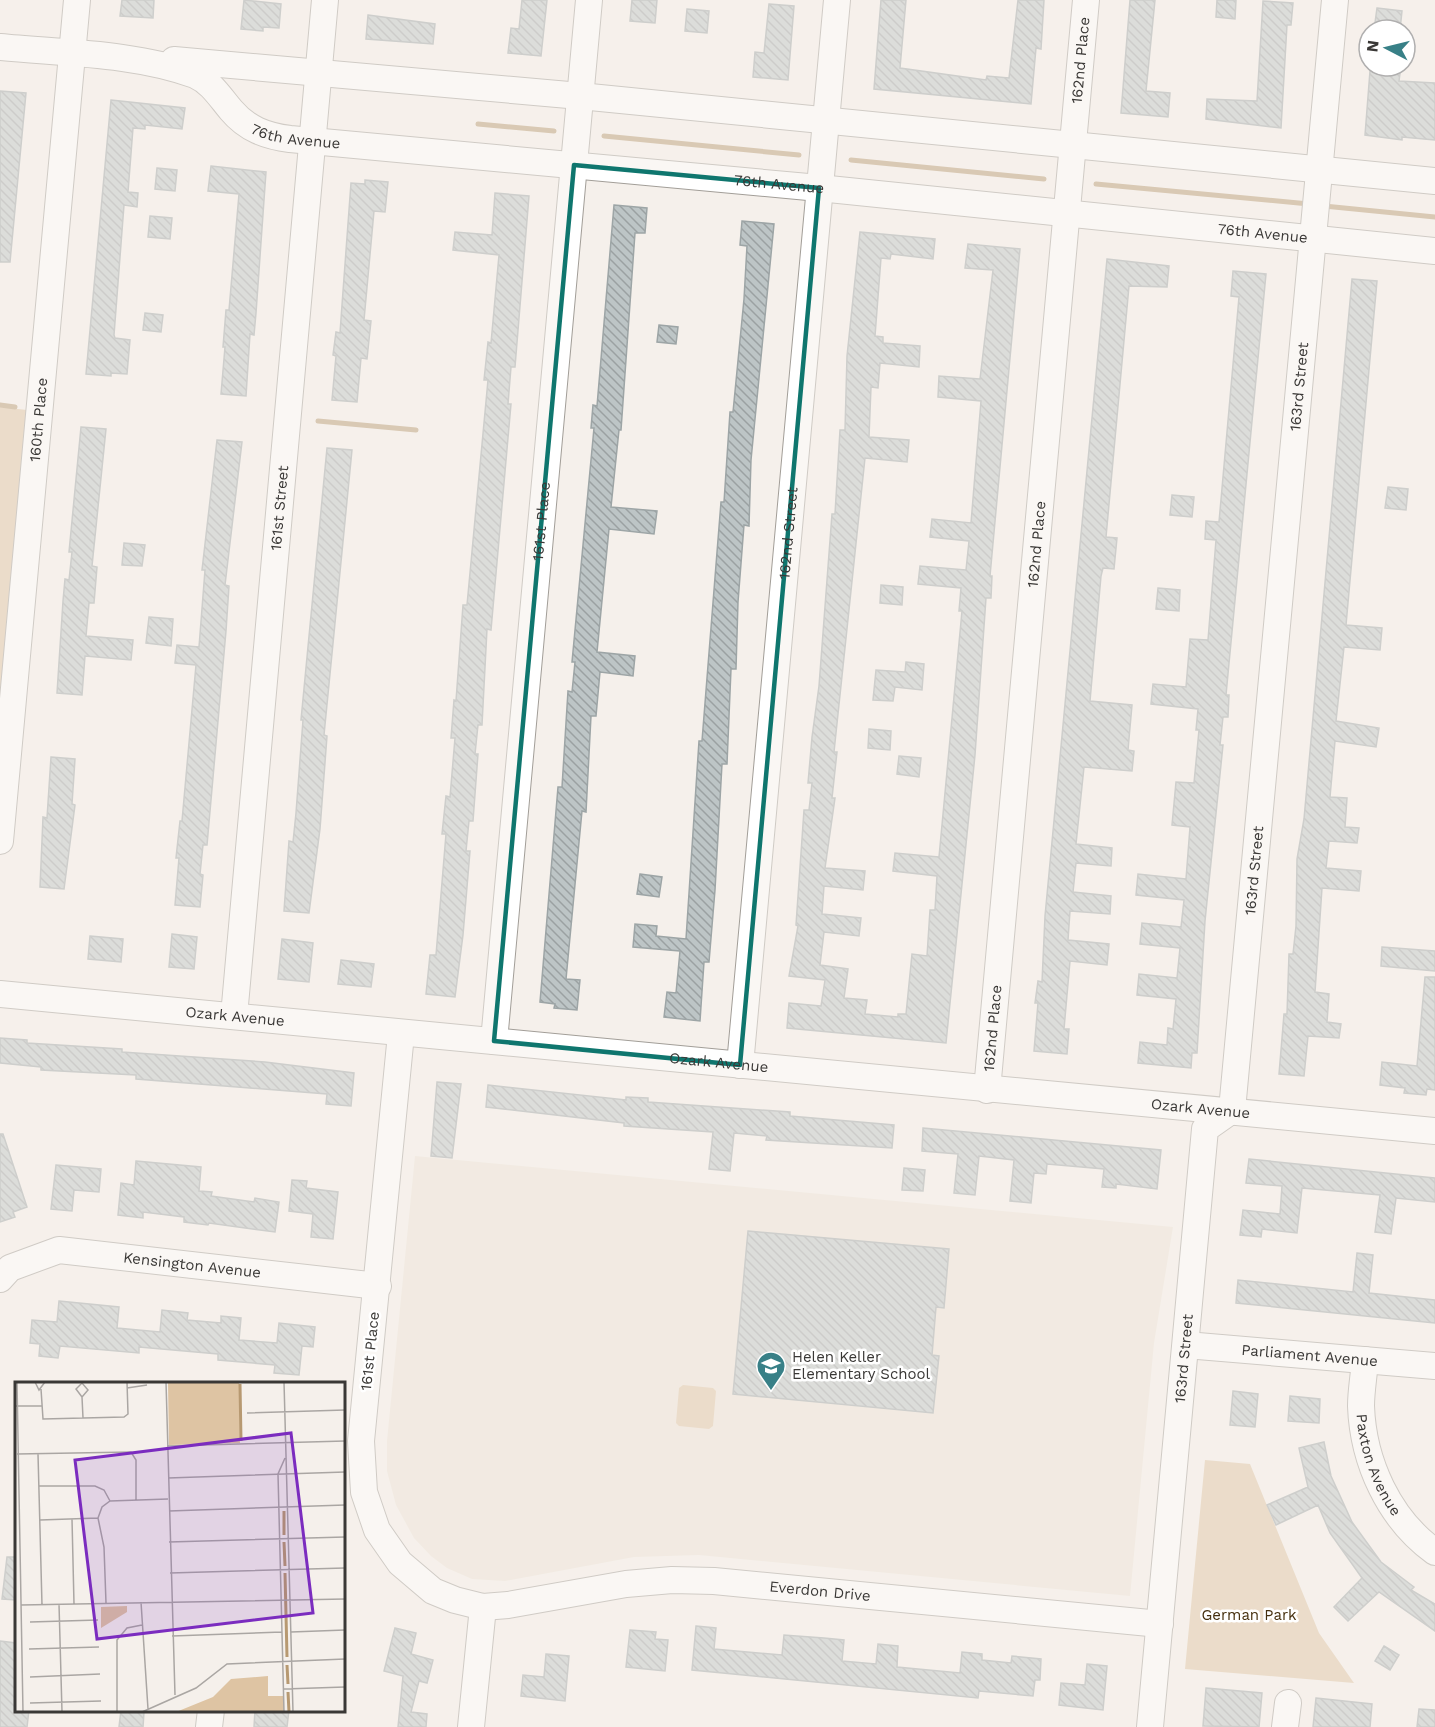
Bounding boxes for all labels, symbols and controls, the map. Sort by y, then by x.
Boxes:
street label: 162nd Place [1068,16,1093,104]
north arrow [1357,18,1417,78]
text: N [1362,39,1383,53]
street label: 76th Avenue [248,120,341,153]
street label: 76th Avenue [733,171,825,197]
street label: 76th Avenue [1217,220,1309,247]
street label: 163rd Street [1286,341,1312,432]
street label: 160th Place [26,377,51,463]
street label: 161st Street [267,464,292,551]
street label: 161st Place [529,481,554,562]
street label: 162nd Street [775,485,802,580]
street label: 162nd Place [1024,500,1049,588]
street label: 163rd Street [1241,825,1267,916]
street label: 162nd Place [980,984,1006,1072]
street label: Ozark Avenue [185,1003,285,1030]
street label: Ozark Avenue [668,1049,769,1076]
street label: Ozark Avenue [1150,1095,1251,1122]
street label: Kensington Avenue [122,1248,262,1282]
street label: 161st Place [357,1311,383,1391]
street label: 163rd Street [1171,1313,1197,1404]
street label: Parliament Avenue [1241,1341,1379,1370]
place label: Helen Keller Elementary School [792,1348,931,1383]
school or university icon: Helen Keller Elementary School [755,1350,787,1392]
inset map [15,1382,345,1712]
street label: Paxton Avenue [1352,1413,1405,1519]
street label: Everdon Drive [769,1577,871,1605]
park label: German Park [1201,1606,1297,1624]

